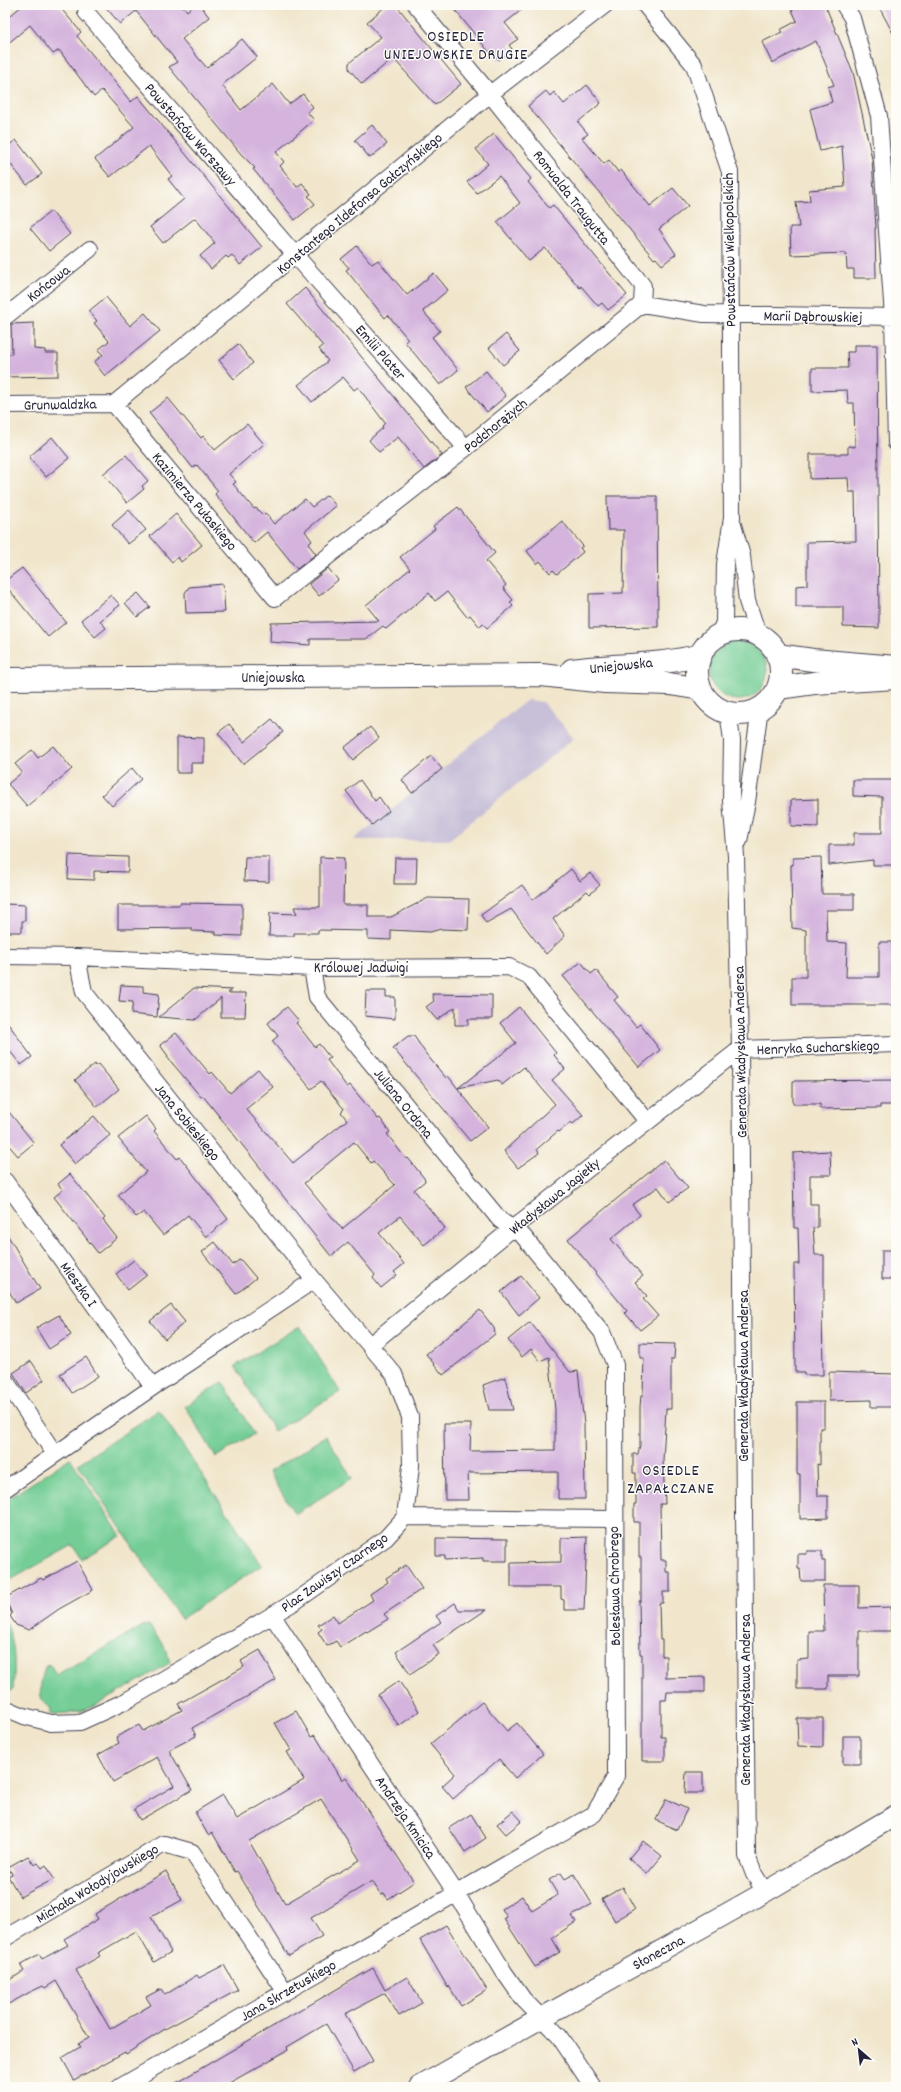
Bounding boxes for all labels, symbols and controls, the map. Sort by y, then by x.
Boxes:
district label: OSIEDLE UNIEJOWSKIE DRUGIE [384,26,528,67]
street label: Powstańców Warszawy [138,79,241,193]
street label: Konstantego Ildefonsa Gałczyńskiego [272,128,448,281]
street label: Romualda Traugutta [526,146,615,251]
street label: Powstańców Wielkopolskich [719,172,743,327]
street label: Końcowa [23,260,76,309]
street label: Marii Dąbrowskiej [763,306,863,330]
street label: Emilii Plater [349,321,410,386]
street label: Grunwaldzka [23,394,98,418]
street label: Podchorążych [459,394,533,459]
street label: Kazimierza Pułaskiego [146,448,242,557]
street label: Uniejowska [589,653,655,681]
street label: Uniejowska [241,668,306,690]
street label: Królowej Jadwigi [314,958,408,980]
street label: Generała Władysława Andersa [729,965,754,1138]
street label: Henryka Sucharskiego [756,1036,880,1062]
street label: Juliana Ordona [367,1064,438,1145]
street label: Jana Sobieskiego [148,1080,225,1167]
street label: Władysława Jagiełły [505,1153,606,1241]
street label: Mieszka I [53,1258,102,1313]
street label: Generała Władysława Andersa [734,1289,756,1462]
district label: OSIEDLE ZAPAŁCZANE [627,1460,715,1501]
street label: Bolesława Chrobrego [604,1526,628,1646]
street label: Plac Zawiszy Czarnego [277,1528,394,1619]
street label: Generała Władysława Andersa [736,1613,758,1786]
street label: Andrzeja Kmicica [368,1772,441,1865]
street label: Michała Wołodyjowskiego [32,1839,164,1930]
street label: Słoneczna [629,1930,690,1977]
street label: Jana Skrzetuskiego [237,1955,341,2028]
north arrow [839,2030,879,2070]
text: N [849,2034,862,2051]

